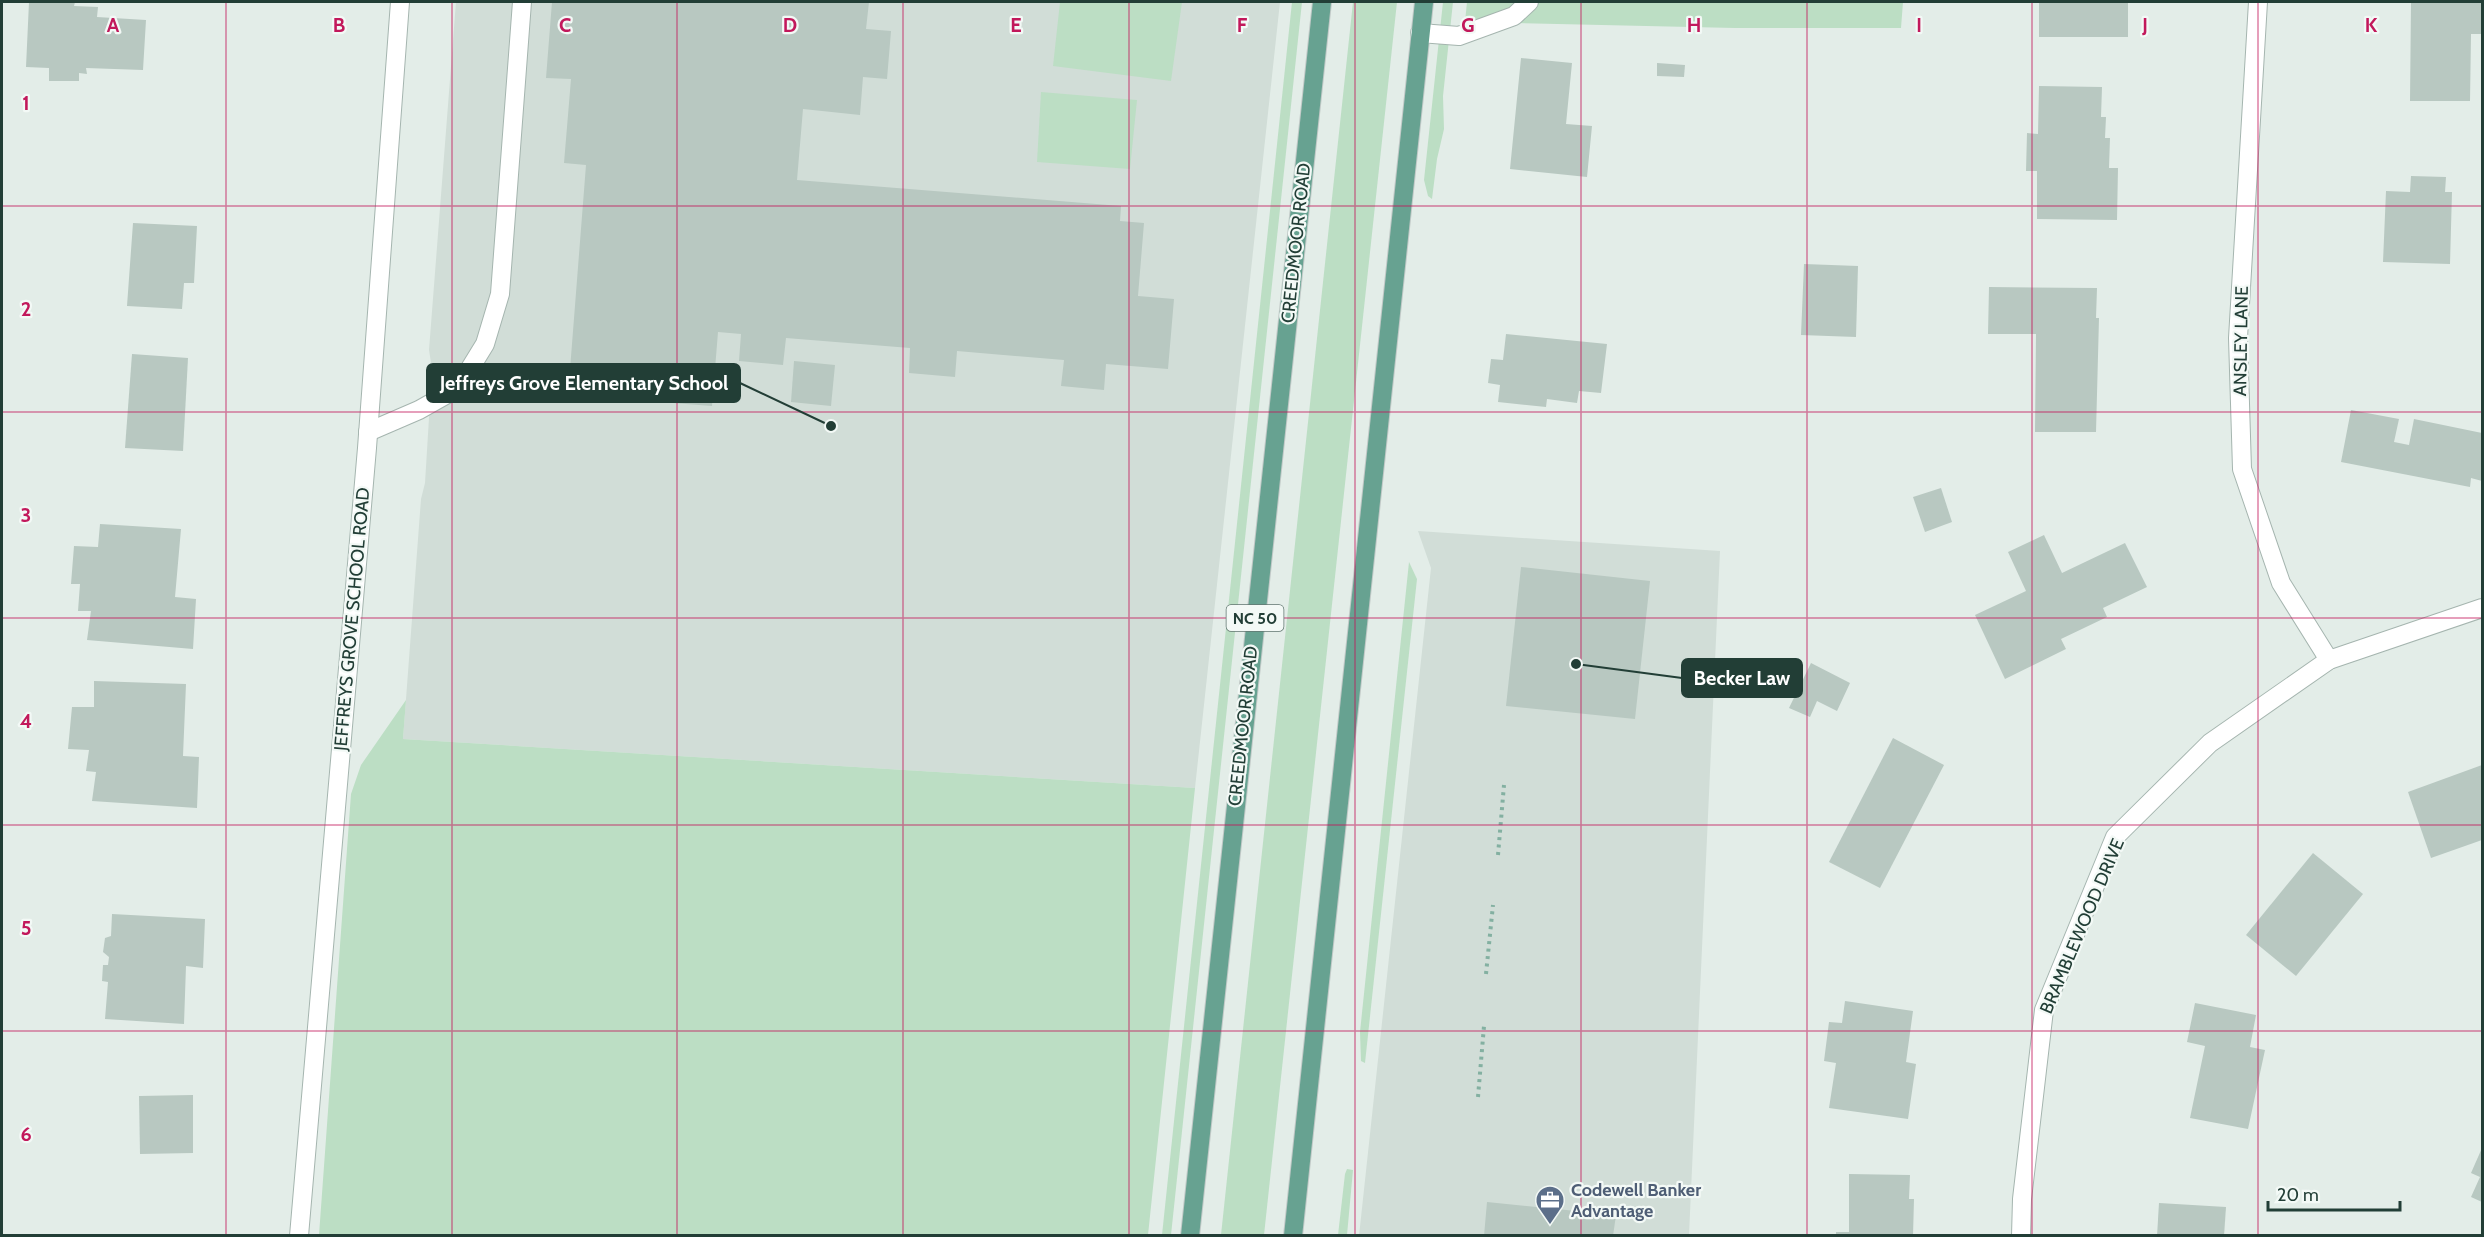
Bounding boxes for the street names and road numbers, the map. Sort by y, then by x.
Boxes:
street label: CREEDMOOR ROAD [1277,162,1315,324]
street label: ANSLEY LANE [2229,286,2253,396]
street label: JEFFREYS GROVE SCHOOL ROAD [329,486,374,753]
road number: NC 50 [1226,605,1284,631]
street label: CREEDMOOR ROAD [1224,645,1262,807]
street label: BRAMBLEWOOD DRIVE [2035,835,2129,1017]

